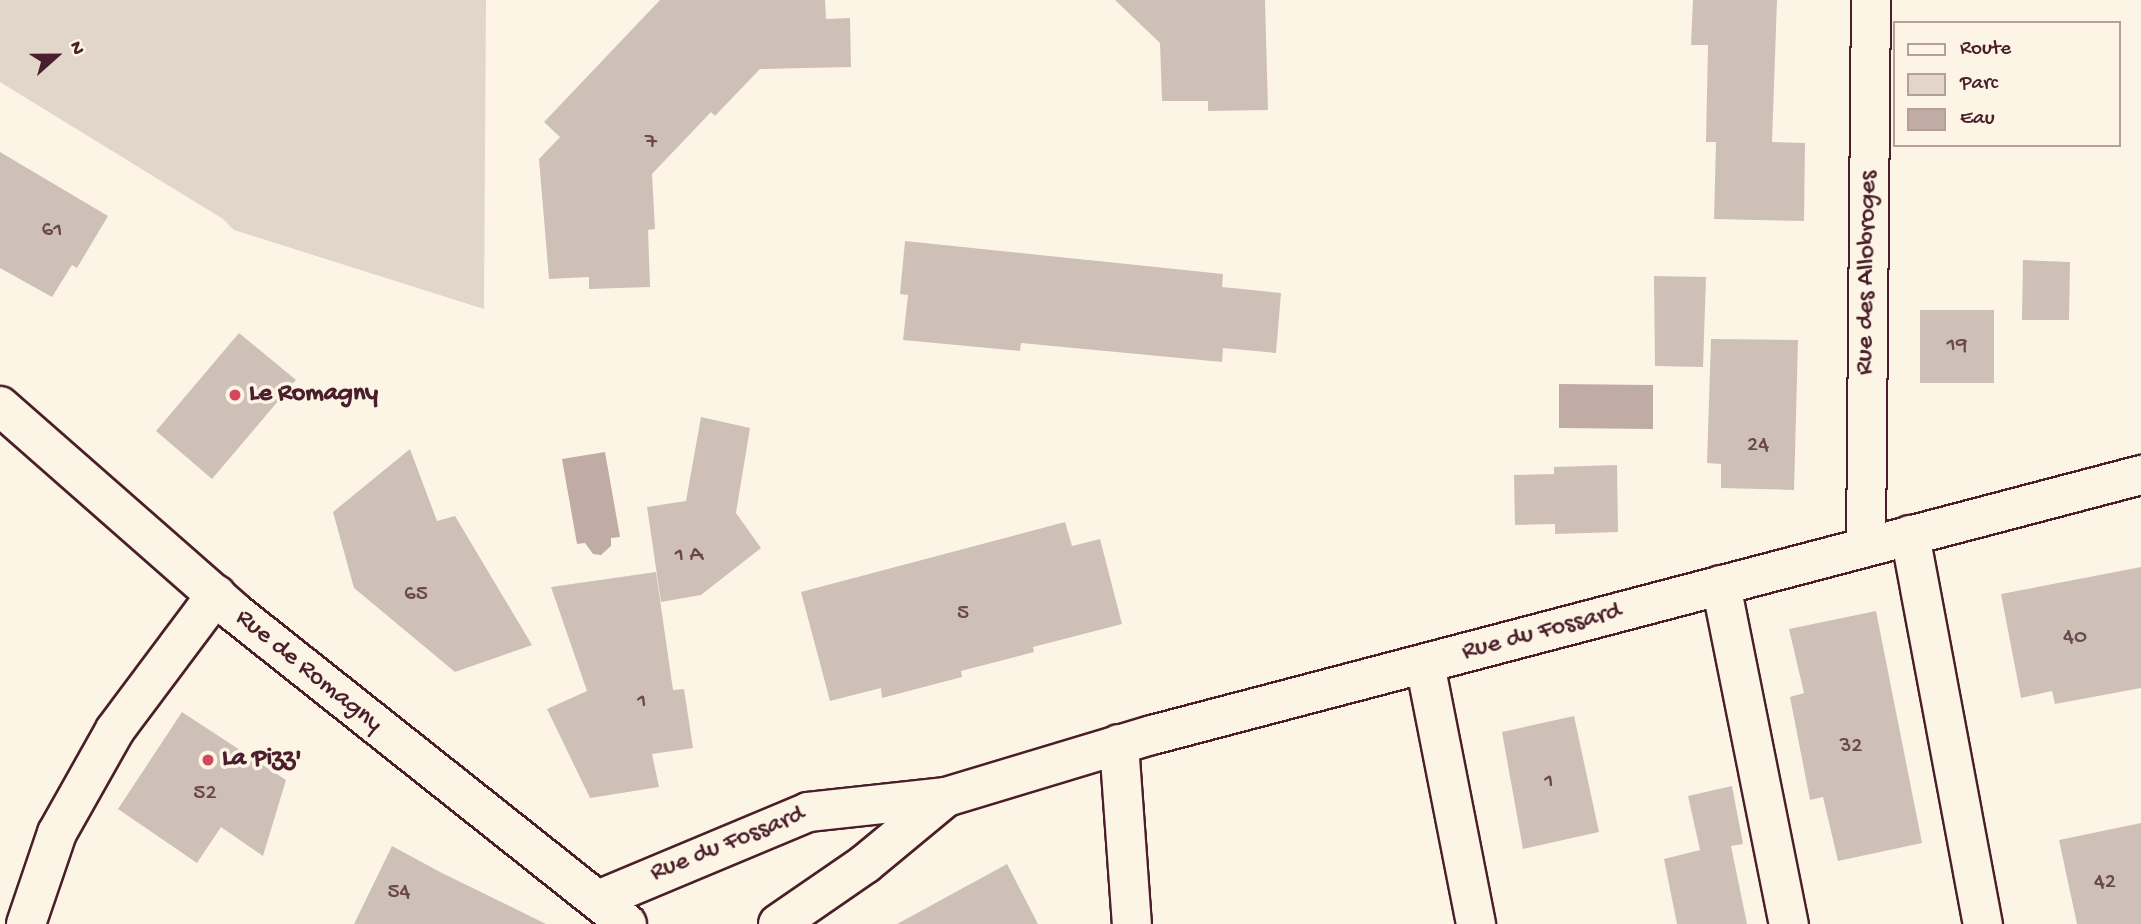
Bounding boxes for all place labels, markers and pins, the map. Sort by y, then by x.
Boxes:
place label: Le Romagny [249,379,378,411]
marker: Le Romagny [227,387,243,403]
place label: La Pizz' [222,744,302,776]
marker: La Pizz' [200,752,216,768]

